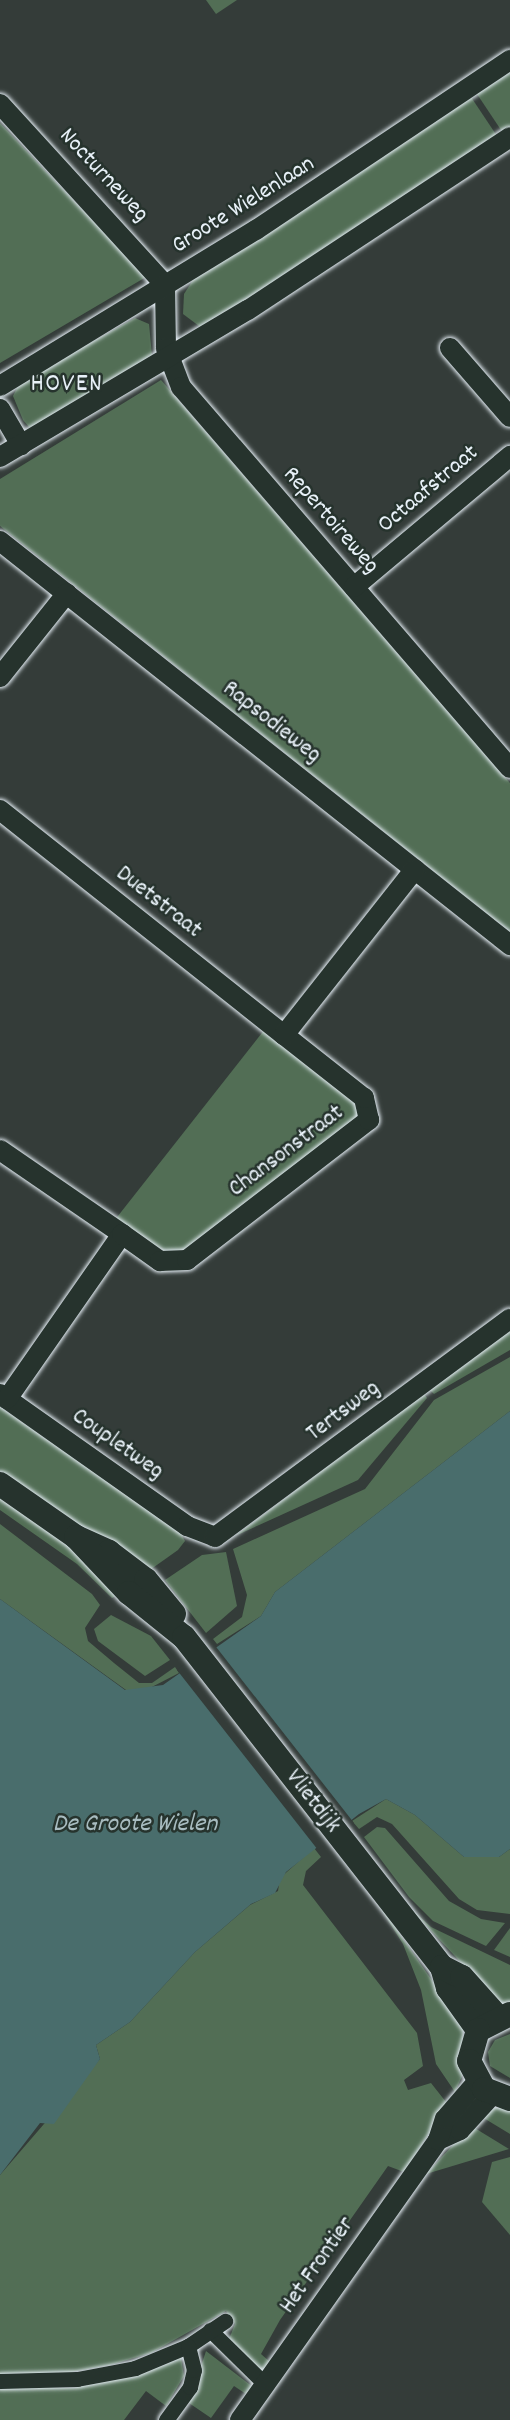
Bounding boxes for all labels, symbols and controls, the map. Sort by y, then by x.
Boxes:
street label: Nocturneweg [52,123,154,229]
street label: Groote Wielenlaan [167,151,321,261]
district label: HOVEN [31,369,103,401]
street label: Octaafstraat [373,440,485,540]
street label: Repertoireweg [276,461,384,581]
street label: Rapsodieweg [216,675,326,771]
street label: Duetstraat [109,860,207,946]
street label: Chansonstraat [224,1099,350,1205]
street label: Tertsweg [302,1375,386,1449]
street label: Coupletweg [65,1403,169,1487]
street label: Vlietdijk [278,1764,346,1840]
water label: De Groote Wielen [53,1809,217,1841]
street label: Het Frontier [274,2212,362,2320]

